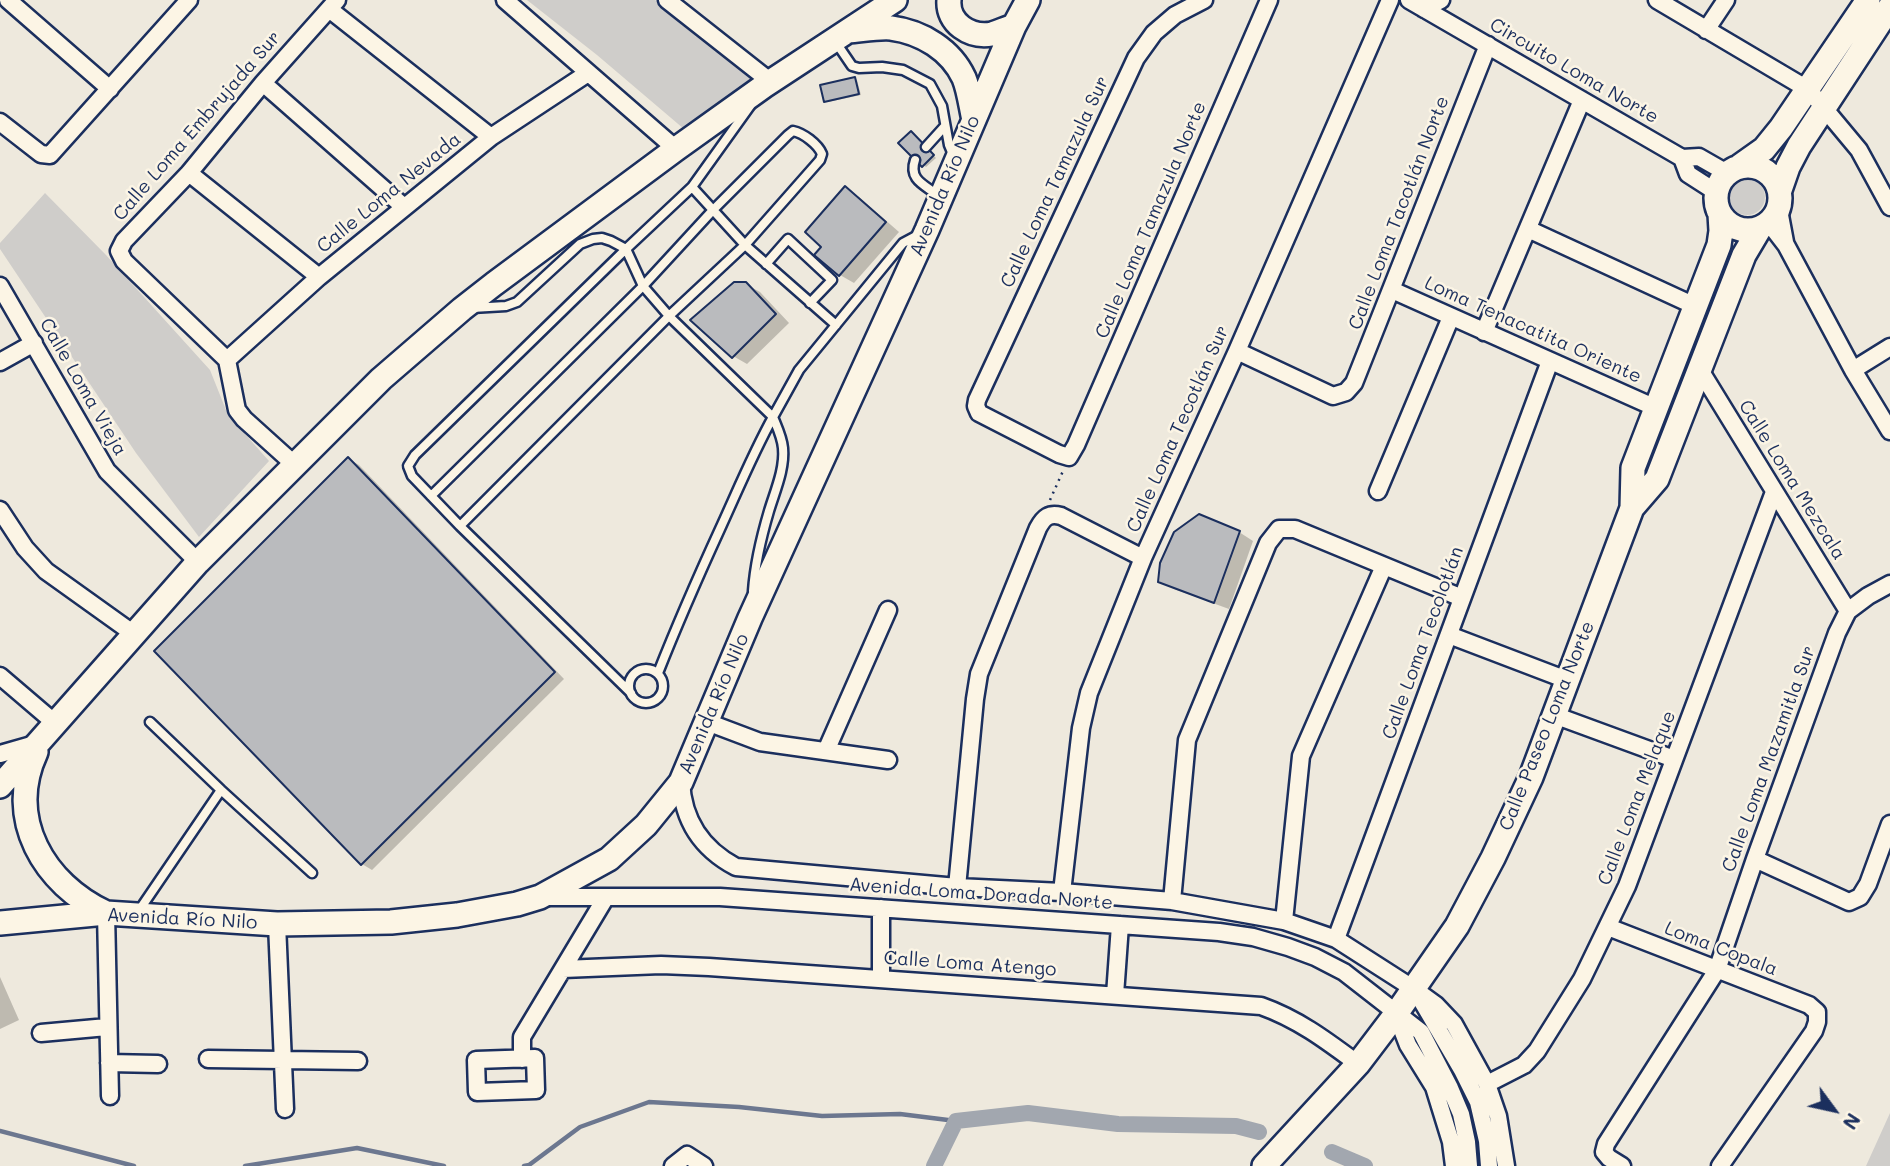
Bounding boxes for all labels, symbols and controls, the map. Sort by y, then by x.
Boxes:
street label: Circuito Loma Norte [1485,13,1663,129]
street label: Calle Loma Embrujada Sur [108,26,286,226]
street label: Calle Loma Tamazula Sur [996,73,1114,291]
street label: Calle Loma Tacotlán Norte [1344,93,1454,333]
street label: Calle Loma Tamazula Norte [1091,98,1211,342]
street label: Avenida Río Nilo [905,112,985,260]
street label: Calle Loma Nevada [312,128,466,258]
street label: Loma Tenacatita Oriente [1421,272,1645,388]
street label: Calle Loma Vieja [34,314,132,460]
street label: Calle Loma Tecotlán Sur [1122,322,1234,536]
street label: Calle Loma Mezcala [1734,396,1850,564]
street label: Calle Loma Tecolotlán [1378,544,1468,742]
street label: Calle Paseo Loma Norte [1495,618,1599,834]
street label: Avenida Río Nilo [674,630,754,778]
street label: Calle Loma Mazamitla Sur [1717,643,1821,875]
street label: Calle Loma Melaque [1593,708,1681,888]
street label: Avenida Loma Dorada Norte [848,873,1114,915]
street label: Avenida Río Nilo [106,904,258,934]
street label: Loma Copala [1661,917,1781,981]
street label: Calle Loma Atengo [883,947,1057,981]
north arrow [1799,1075,1869,1145]
text: N [1838,1109,1866,1135]

